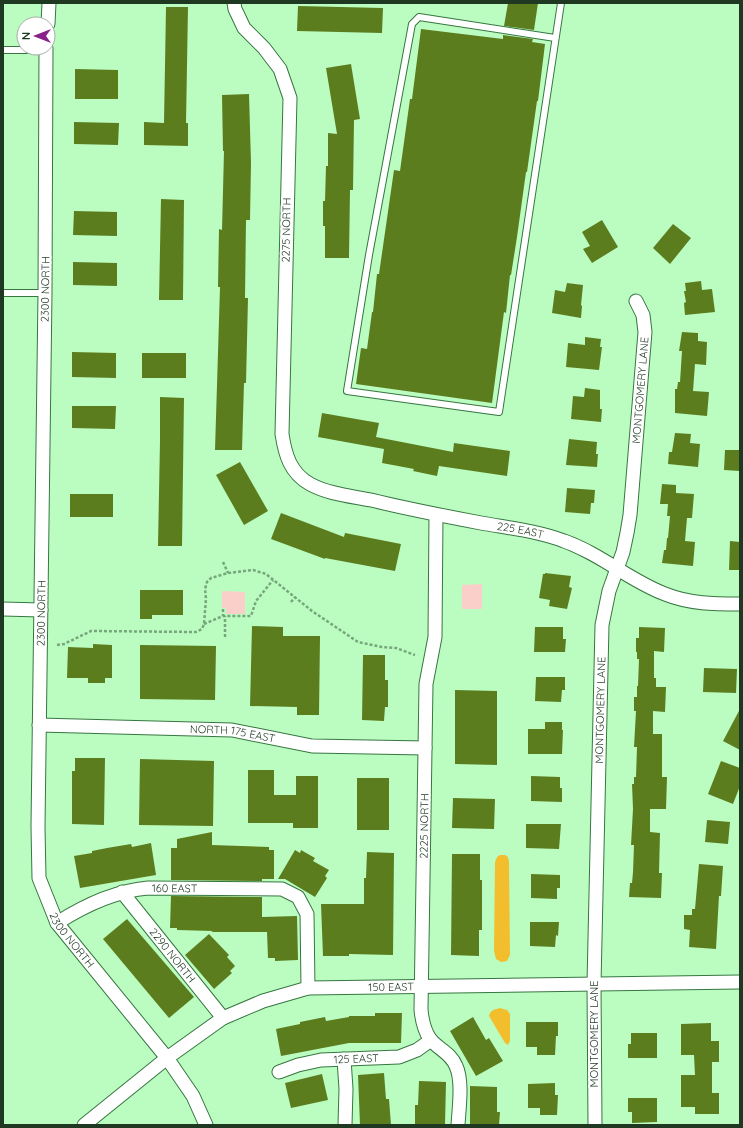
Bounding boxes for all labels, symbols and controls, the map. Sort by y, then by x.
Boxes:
north arrow [16,16,56,56]
text: N [19,32,33,40]
street label: 2275 NORTH [278,197,294,263]
street label: 2300 NORTH [37,256,53,322]
street label: MONTGOMERY LANE [629,336,652,444]
street label: 225 EAST [496,519,546,541]
street label: 2300 NORTH [33,580,49,646]
street label: MONTGOMERY LANE [592,656,608,764]
street label: NORTH 175 EAST [190,722,277,746]
street label: 2225 NORTH [416,793,432,859]
street label: 160 EAST [152,881,198,895]
street label: 2300 NORTH [47,911,98,971]
street label: 2290 NORTH [147,925,199,985]
street label: 150 EAST [368,980,415,994]
street label: MONTGOMERY LANE [587,981,601,1087]
street label: 125 EAST [333,1051,379,1067]

